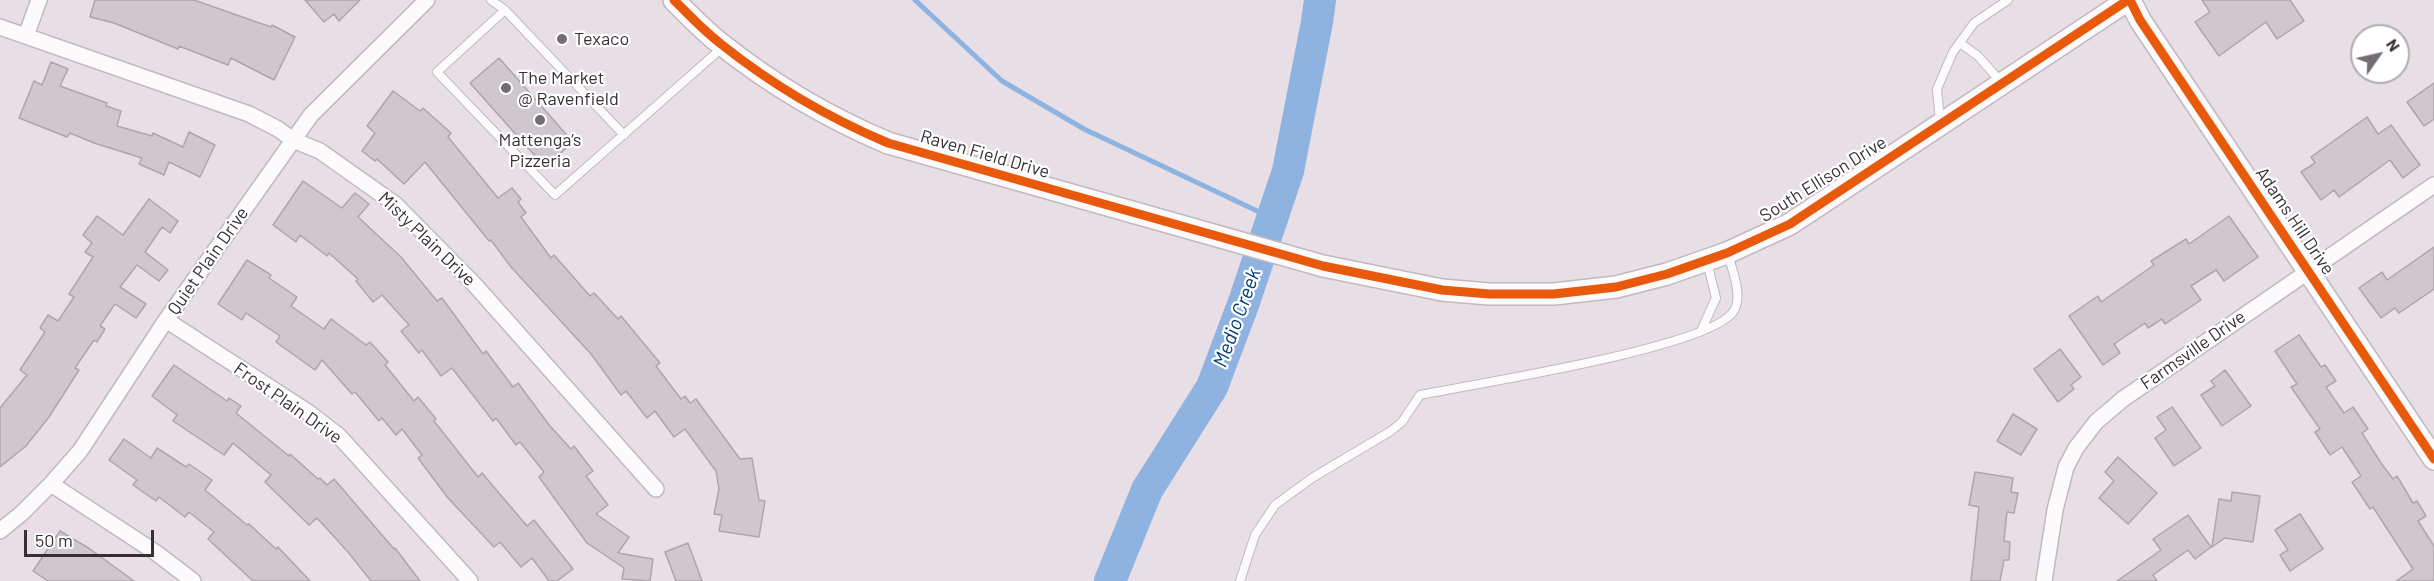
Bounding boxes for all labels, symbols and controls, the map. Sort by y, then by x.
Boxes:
north arrow [2350,24,2410,84]
place label: Texaco [574,28,629,50]
marker: Texaco [555,32,569,46]
text: N [2383,35,2405,54]
place label: The Market @ Ravenfield [518,67,619,110]
marker: The Market @ Ravenfield [499,81,513,95]
marker: Mattenga’s Pizzeria [533,113,547,127]
street label: Raven Field Drive [918,125,1052,183]
place label: Mattenga’s Pizzeria [499,129,581,172]
street label: South Ellison Drive [1756,131,1890,227]
street label: Adams Hill Drive [2251,163,2339,279]
street label: Misty Plain Drive [374,187,480,291]
street label: Quiet Plain Drive [163,203,253,319]
water label: Medio Creek [1208,265,1266,371]
street label: Farmsville Drive [2136,306,2250,394]
street label: Frost Plain Drive [230,358,346,448]
scale bar [27,518,158,556]
text: 50 m [35,529,73,551]

